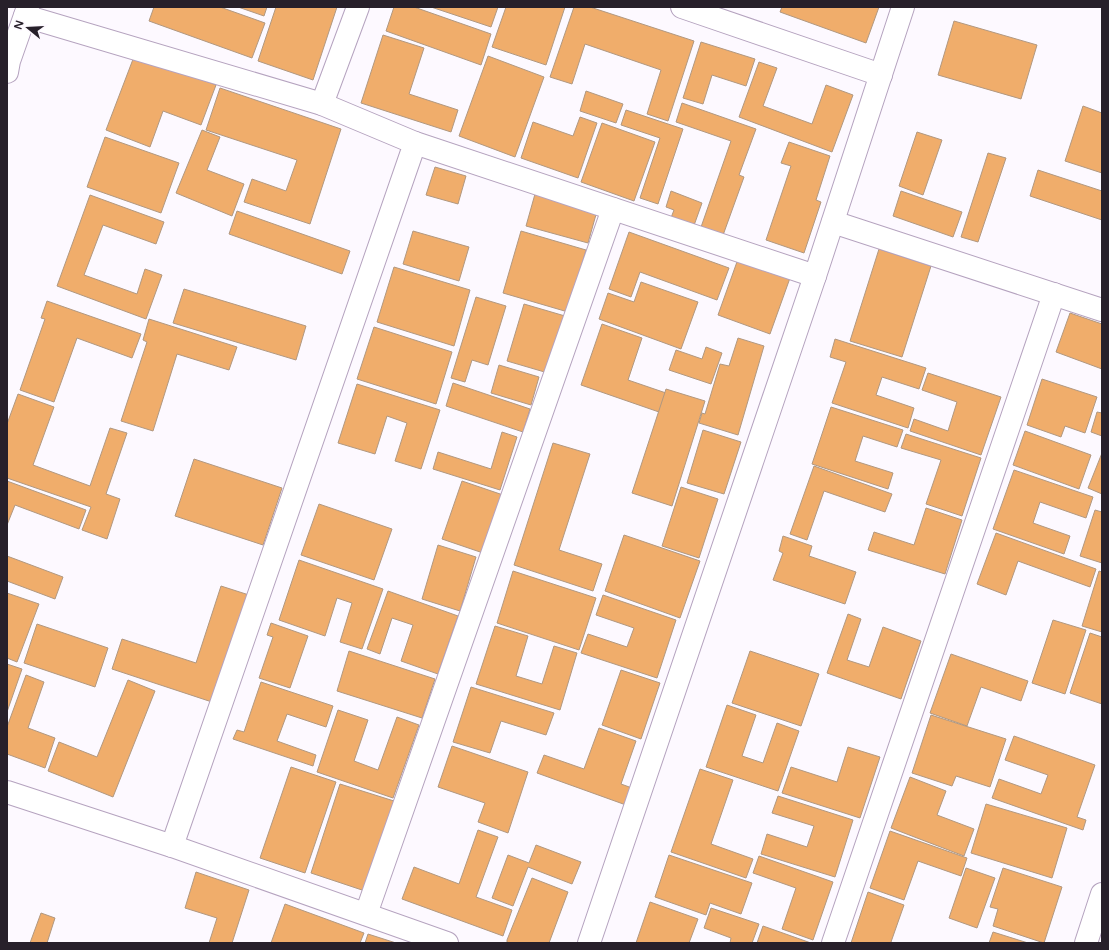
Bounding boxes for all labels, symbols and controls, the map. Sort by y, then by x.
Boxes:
north arrow [8,8,48,48]
text: N [11,19,27,31]

